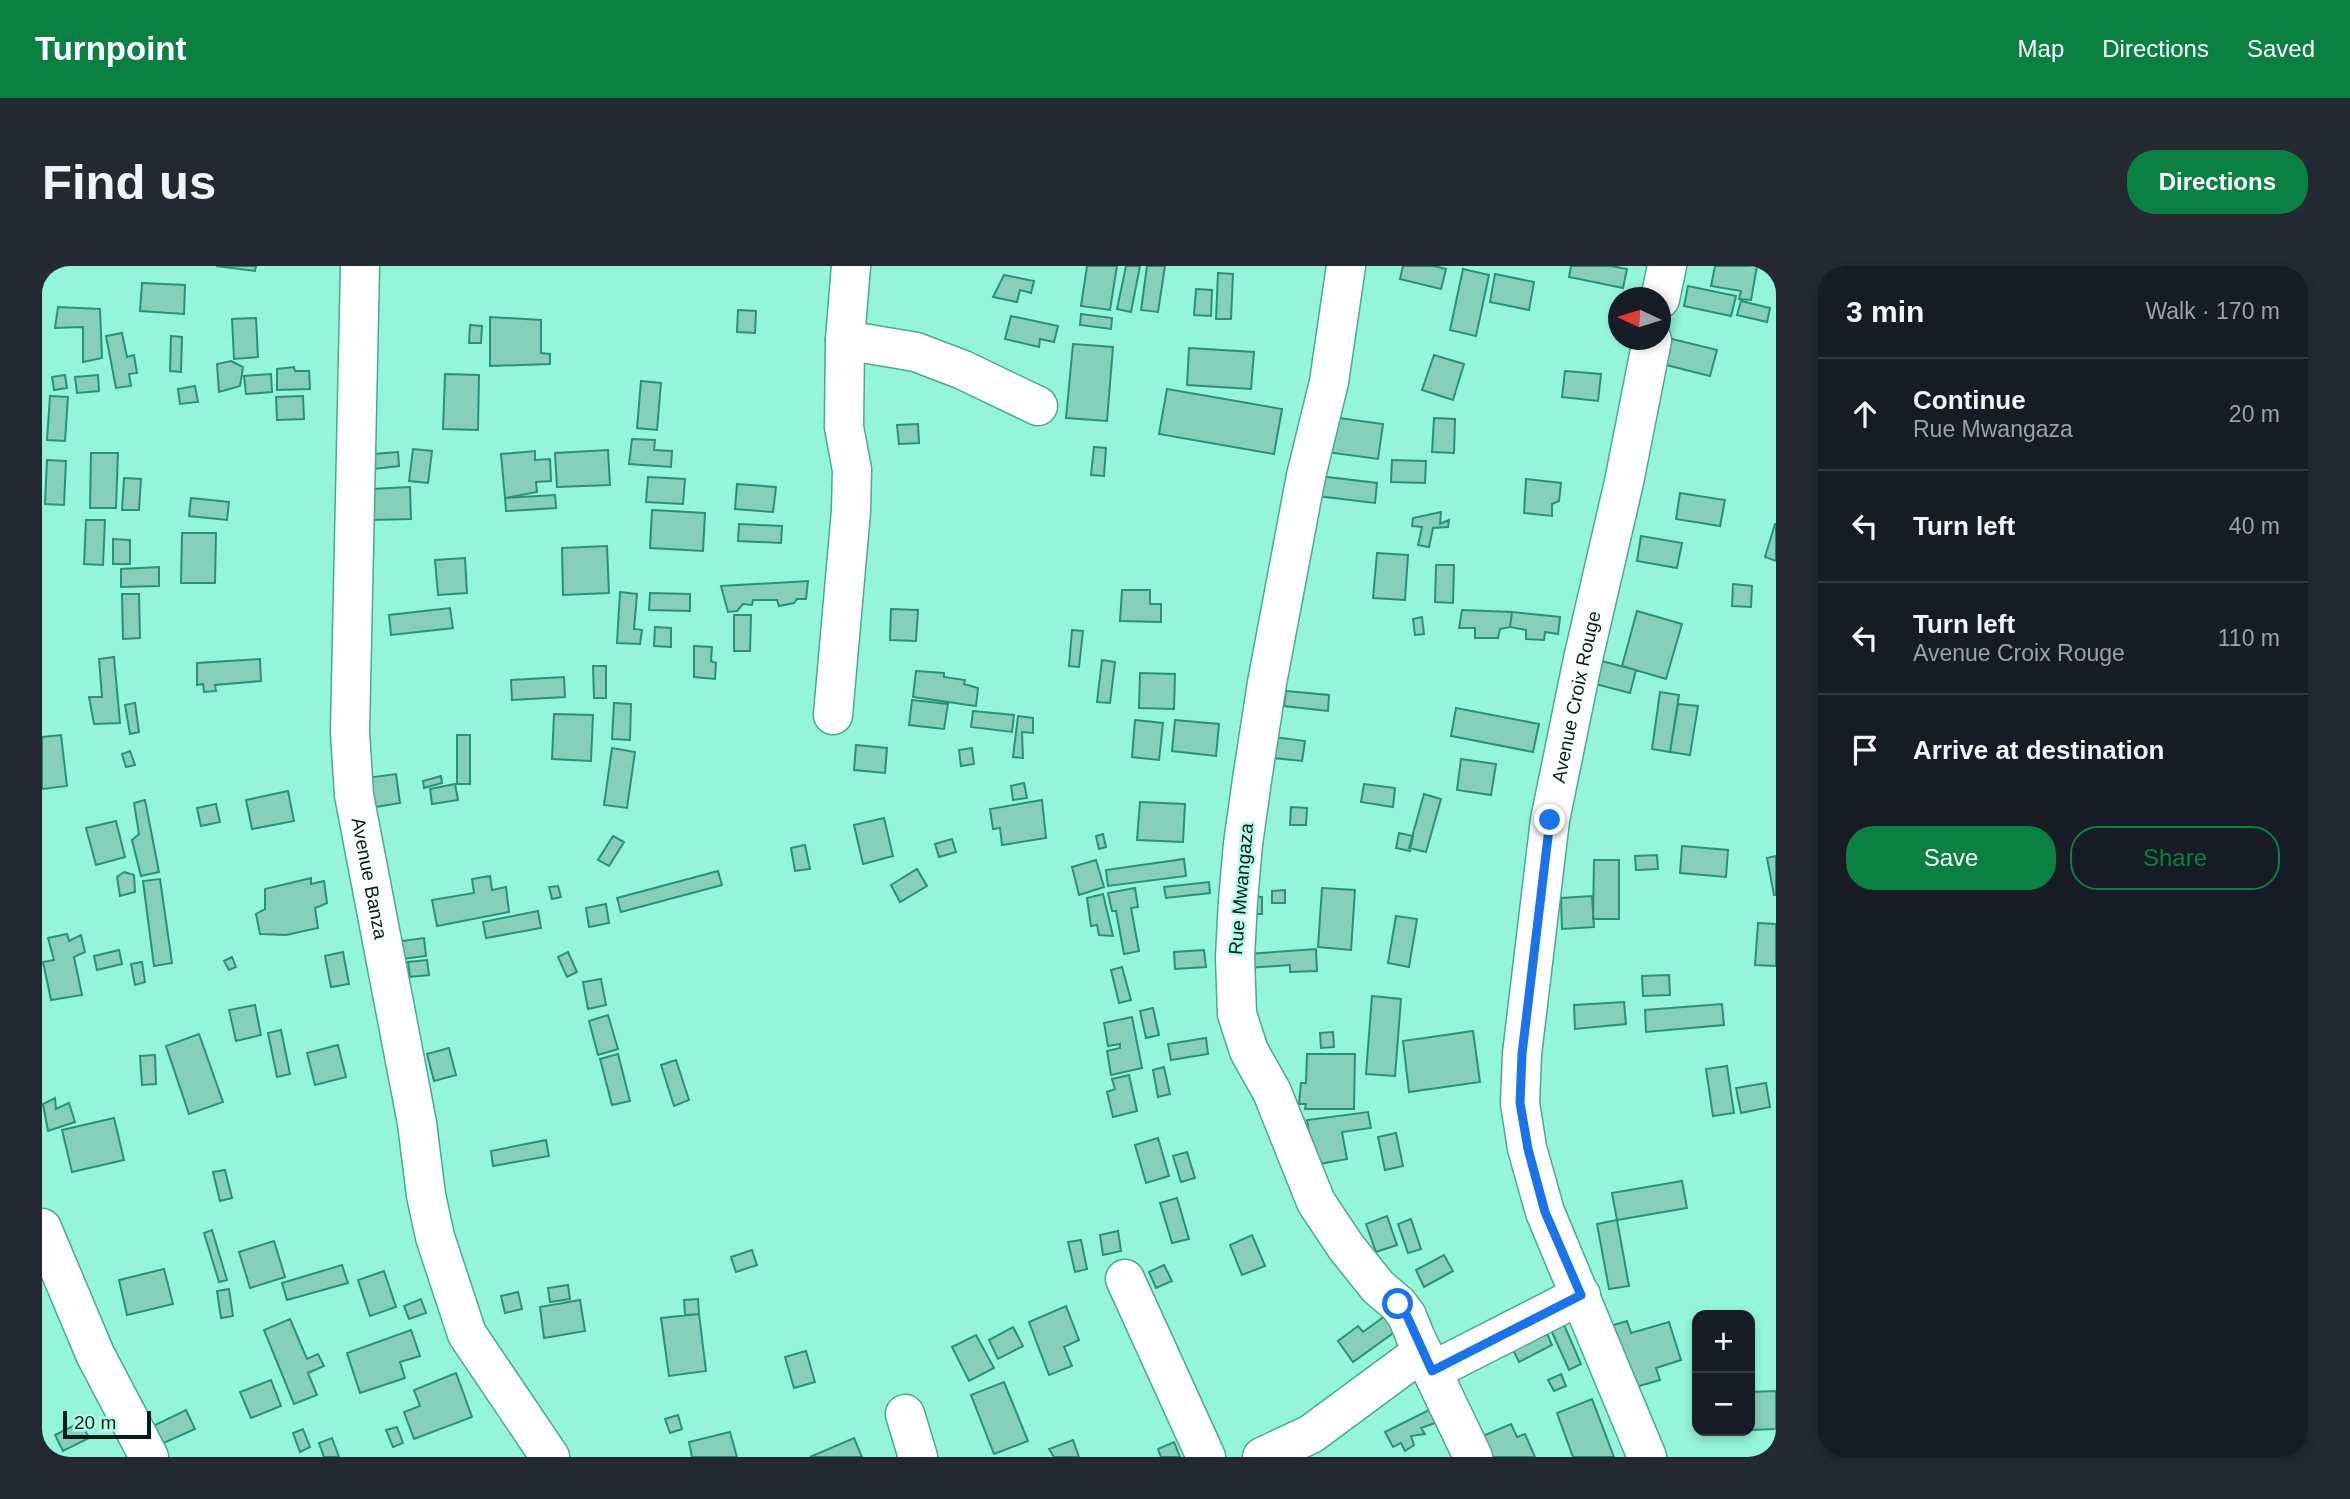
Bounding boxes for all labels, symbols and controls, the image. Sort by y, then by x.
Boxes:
text: Turnpoint [35,30,187,67]
text: Map [2018,35,2064,62]
text: Directions [2102,35,2209,62]
text: Saved [2247,35,2315,62]
button: Directions [2127,150,2308,214]
text: Find us [42,155,216,209]
north arrow [1608,287,1671,350]
text: 3 min [1846,295,1924,328]
text: Walk · 170 m [2145,298,2280,324]
text: Continue [1913,385,2026,415]
icon: ahead [1846,395,1884,433]
text: 20 m [2229,401,2280,427]
text: Rue Mwangaza [1913,416,2073,442]
icon: left [1846,507,1884,545]
text: Turn left [1913,511,2015,541]
text: 40 m [2229,513,2280,539]
street label: Avenue Croix Rouge [1547,609,1604,785]
text: Turn left [1913,609,2015,639]
icon: left [1846,619,1884,657]
text: 110 m [2218,625,2280,651]
text: Avenue Croix Rouge [1913,640,2125,666]
icon: arrive [1846,731,1884,769]
text: Arrive at destination [1913,735,2164,765]
route end [1534,804,1565,835]
street label: Avenue Banza [348,816,392,941]
street label: Rue Mwangaza [1225,822,1257,956]
button: Save [1846,826,2056,890]
button: Share [2070,826,2280,890]
route start [1382,1288,1413,1319]
map controls [1692,1310,1755,1436]
button: + [1692,1310,1755,1373]
button: − [1692,1373,1755,1436]
scale bar [63,1408,150,1440]
text: 20 m [74,1412,116,1433]

